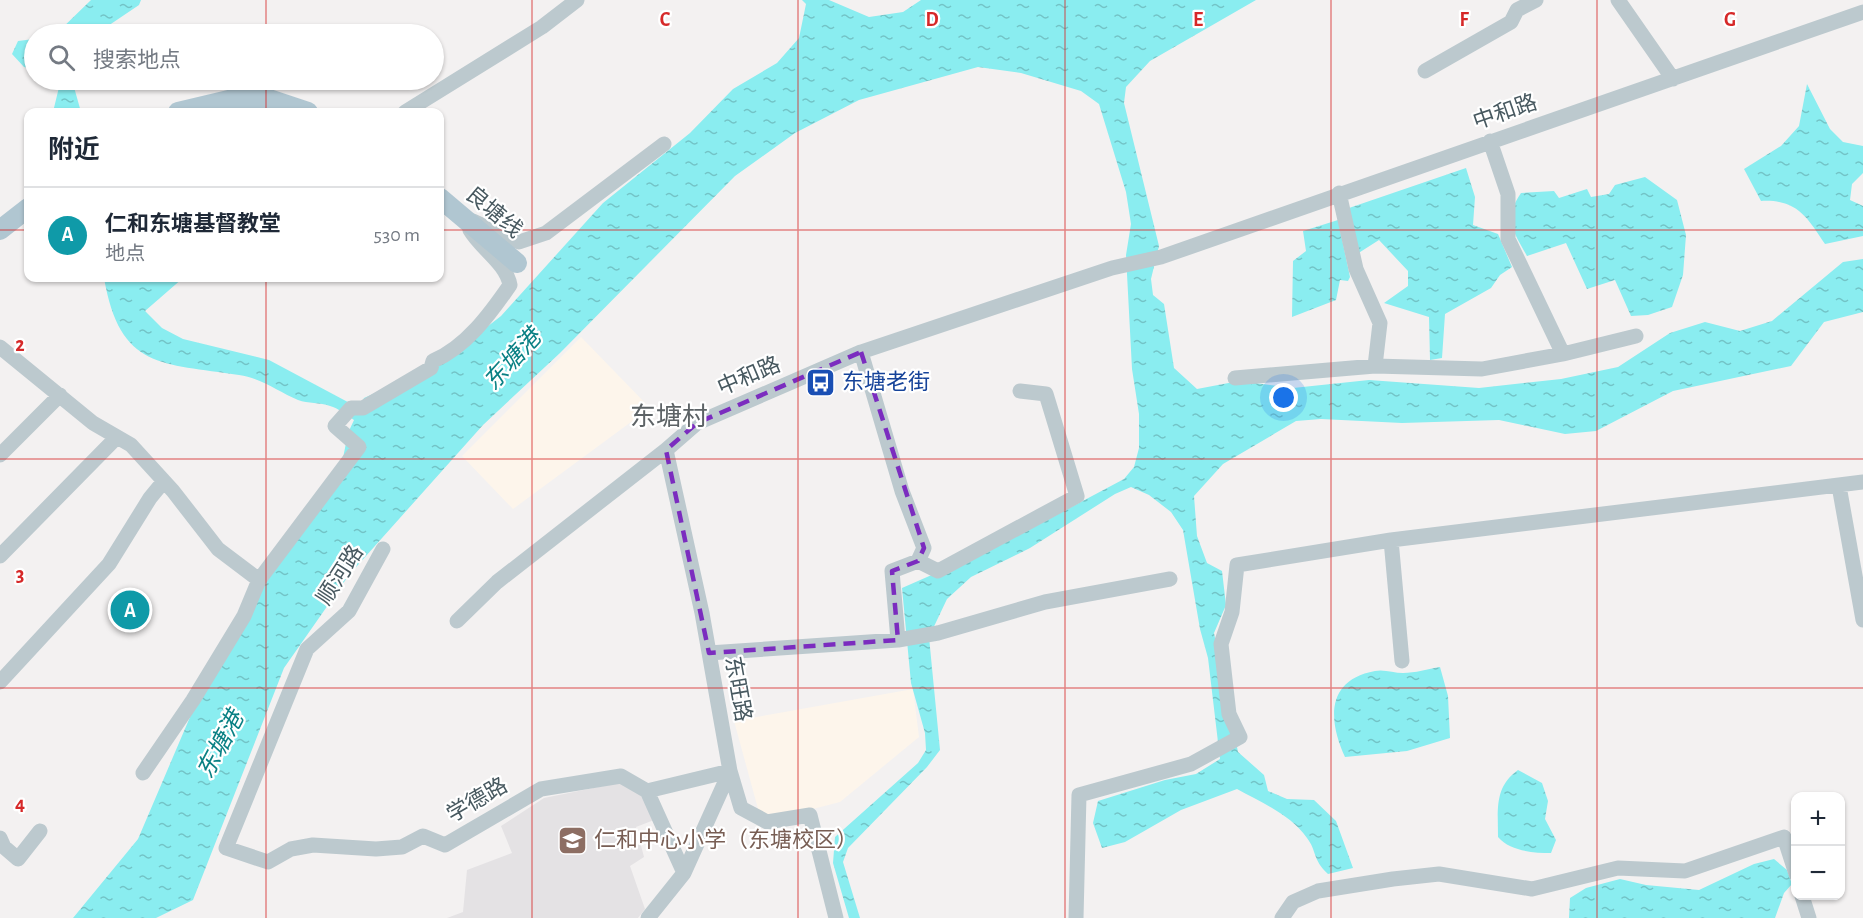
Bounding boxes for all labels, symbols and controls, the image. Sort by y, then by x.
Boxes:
text: C [660,10,671,30]
text: D [925,10,939,30]
text: E [1193,10,1203,30]
text: F [1459,10,1469,30]
text: G [1724,10,1736,30]
search box [24,24,444,90]
icon: search [45,41,78,74]
text: 搜索地点 [93,49,181,71]
street label: 中和路 [1470,90,1540,133]
text: 附近 [48,137,100,163]
street label: 良塘线 [462,182,527,242]
text: 仁和东塘基督教堂 [105,213,281,235]
text: A [62,225,74,245]
text: 530 m [374,225,420,245]
text: 地点 [105,244,145,264]
water label: 东塘港 [479,322,548,395]
text: 2 [15,335,25,355]
street label: 中和路 [714,352,784,399]
bus stop icon: 东塘老街 [805,366,837,398]
place label: 东塘老街 [842,370,930,393]
your location [1269,383,1298,412]
district label: 东塘村 [630,402,708,430]
street label: 顺河路 [312,541,367,609]
text: 3 [16,565,24,585]
pin: A [110,588,150,632]
street label: 东旺路 [721,654,756,723]
water label: 东塘港 [192,704,250,782]
street label: 学德路 [442,773,511,826]
map controls [1791,792,1845,900]
button: + [1791,792,1845,846]
text: 4 [15,794,25,814]
school or university icon: 仁和中心小学（东塘校区） [557,824,589,856]
place label: 仁和中心小学（东塘校区） [594,828,858,851]
button: − [1791,846,1845,900]

